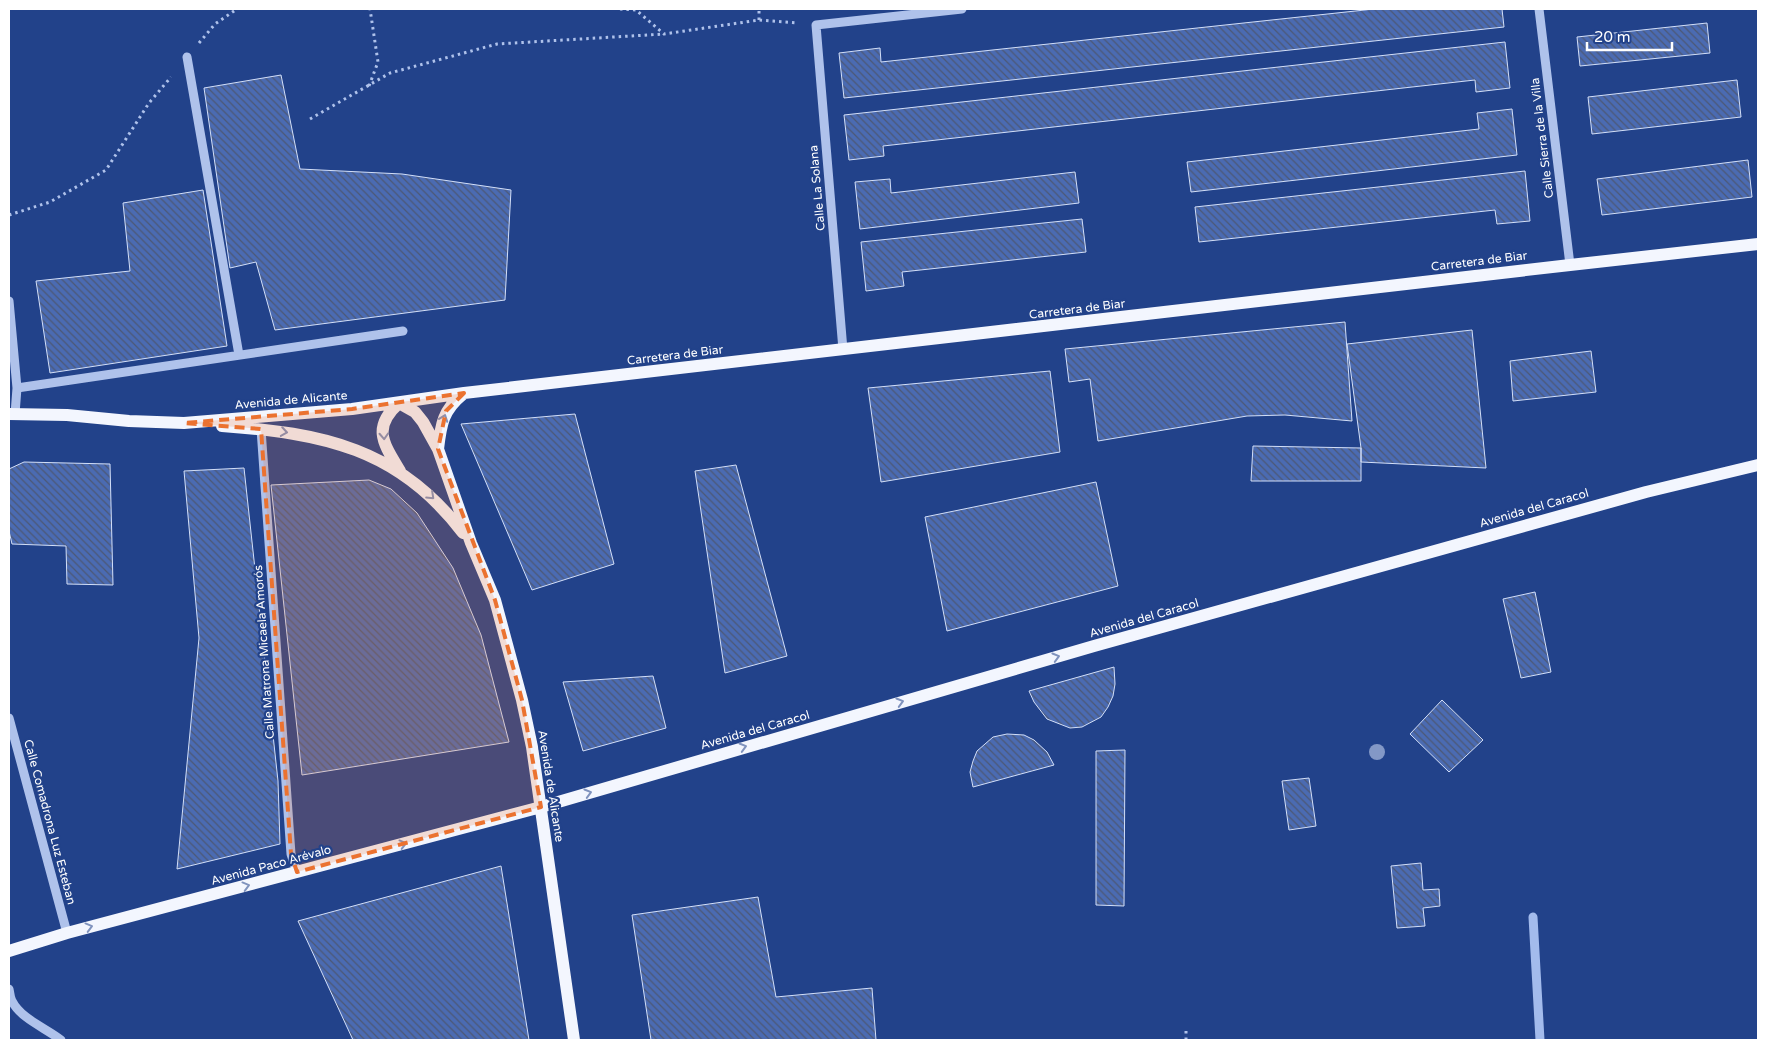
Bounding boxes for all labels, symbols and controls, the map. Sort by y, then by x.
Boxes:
scale bar [1587,20,1672,52]
text: 20 m [1594,28,1631,46]
street label: Calle Sierra de la Villa [1528,77,1556,199]
street label: Calle La Solana [806,144,828,232]
street label: Carretera de Biar [1430,248,1528,274]
street label: Carretera de Biar [1028,296,1126,322]
street label: Carretera de Biar [626,342,724,368]
street label: Avenida de Alicante [234,388,348,412]
one-way arrow [438,414,448,423]
one-way arrow [280,427,289,437]
one-way arrow [379,433,390,441]
street label: Avenida del Caracol [1478,486,1590,530]
one-way arrow [425,490,434,499]
street label: Calle Matrona Micaela Amorós [251,564,277,740]
street label: Avenida del Caracol [1088,596,1200,640]
one-way arrow [1051,653,1059,663]
one-way arrow [895,698,903,708]
street label: Avenida del Caracol [699,708,811,752]
street label: Avenida de Alicante [535,729,567,843]
street label: Calle Comadrona Luz Esteban [21,738,79,906]
one-way arrow [739,743,747,753]
one-way arrow [583,789,591,799]
one-way arrow [399,839,408,850]
street label: Avenida Paco Arévalo [209,842,333,888]
one-way arrow [242,881,251,892]
one-way arrow [85,923,93,933]

